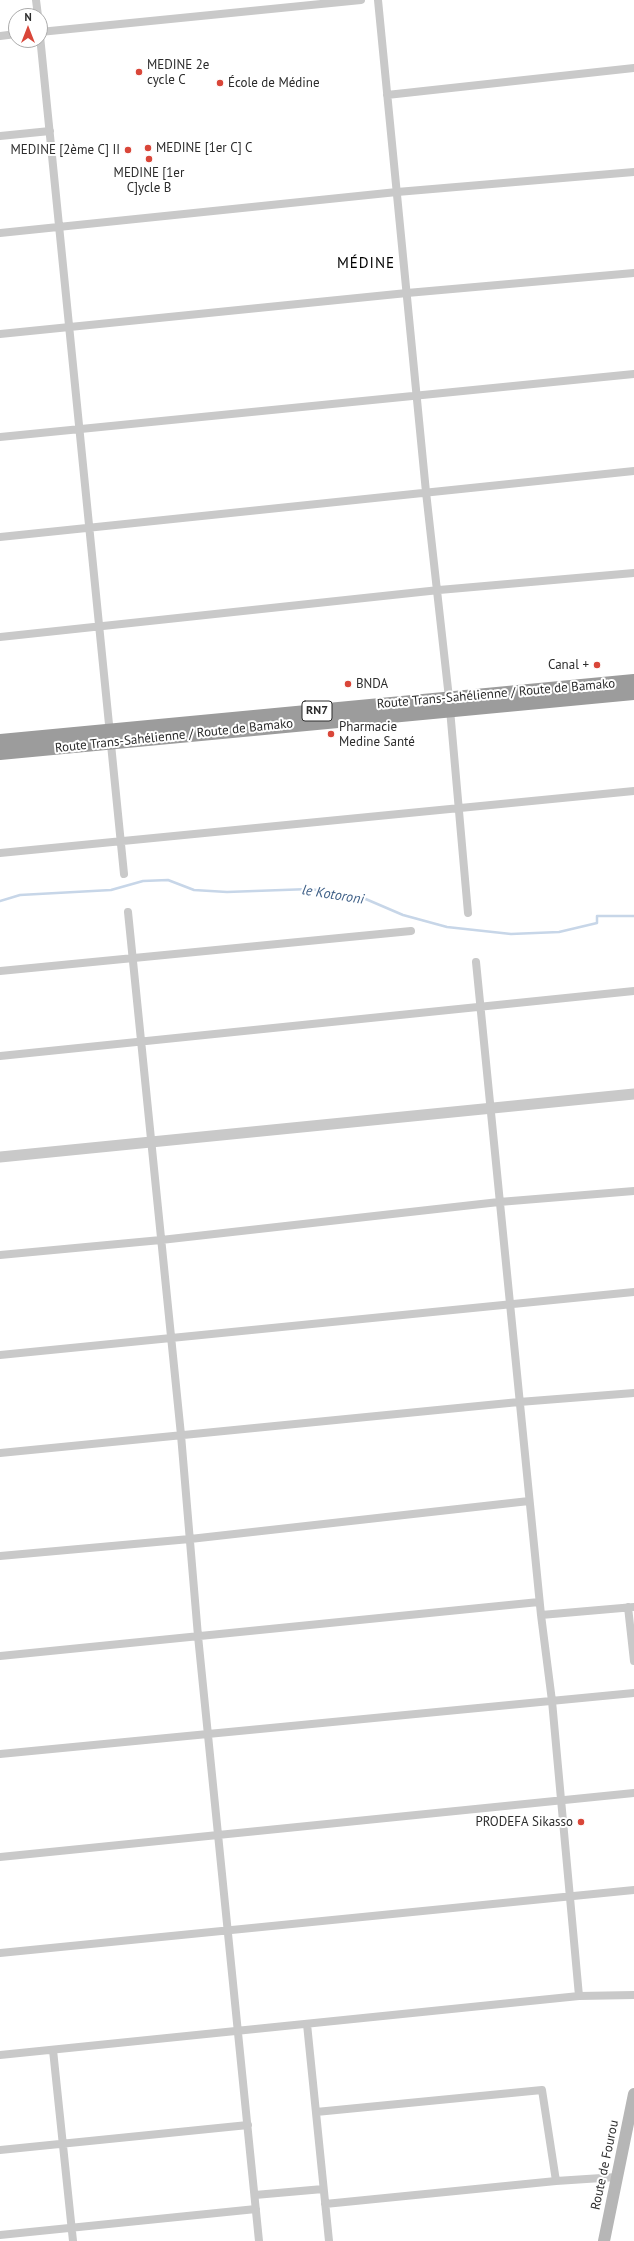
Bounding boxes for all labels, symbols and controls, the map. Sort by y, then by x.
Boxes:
north arrow [8,8,48,48]
text: N [24,10,32,24]
place label: MEDINE 2e cycle C [147,57,209,88]
marker: MEDINE 2e cycle C [134,67,144,77]
place label: École de Médine [228,75,320,91]
marker: École de Médine [215,78,225,88]
place label: MEDINE [1er C] C [156,140,253,156]
place label: MEDINE [2ème C] II [11,142,120,158]
marker: MEDINE [1er C] C [143,143,153,153]
marker: MEDINE [2ème C] II [123,145,133,155]
marker: MEDINE [1er C]ycle B [144,154,154,164]
place label: MEDINE [1er C]ycle B [114,165,184,196]
district label: MÉDINE [337,255,395,273]
place label: Canal + [548,657,589,673]
marker: Canal + [592,660,602,670]
place label: BNDA [356,676,388,692]
street label: Route Trans-Sahélienne / Route de Bamako [376,676,616,712]
marker: BNDA [343,679,353,689]
road number: RN7 [302,701,332,721]
street label: Route Trans-Sahélienne / Route de Bamako [54,716,294,756]
place label: Pharmacie Medine Santé [339,719,415,750]
marker: Pharmacie Medine Santé [326,729,336,739]
water label: le Kotoroni [301,882,365,908]
place label: PRODEFA Sikasso [475,1814,573,1830]
marker: PRODEFA Sikasso [576,1817,586,1827]
street label: Route de Fourou [588,2119,622,2211]

